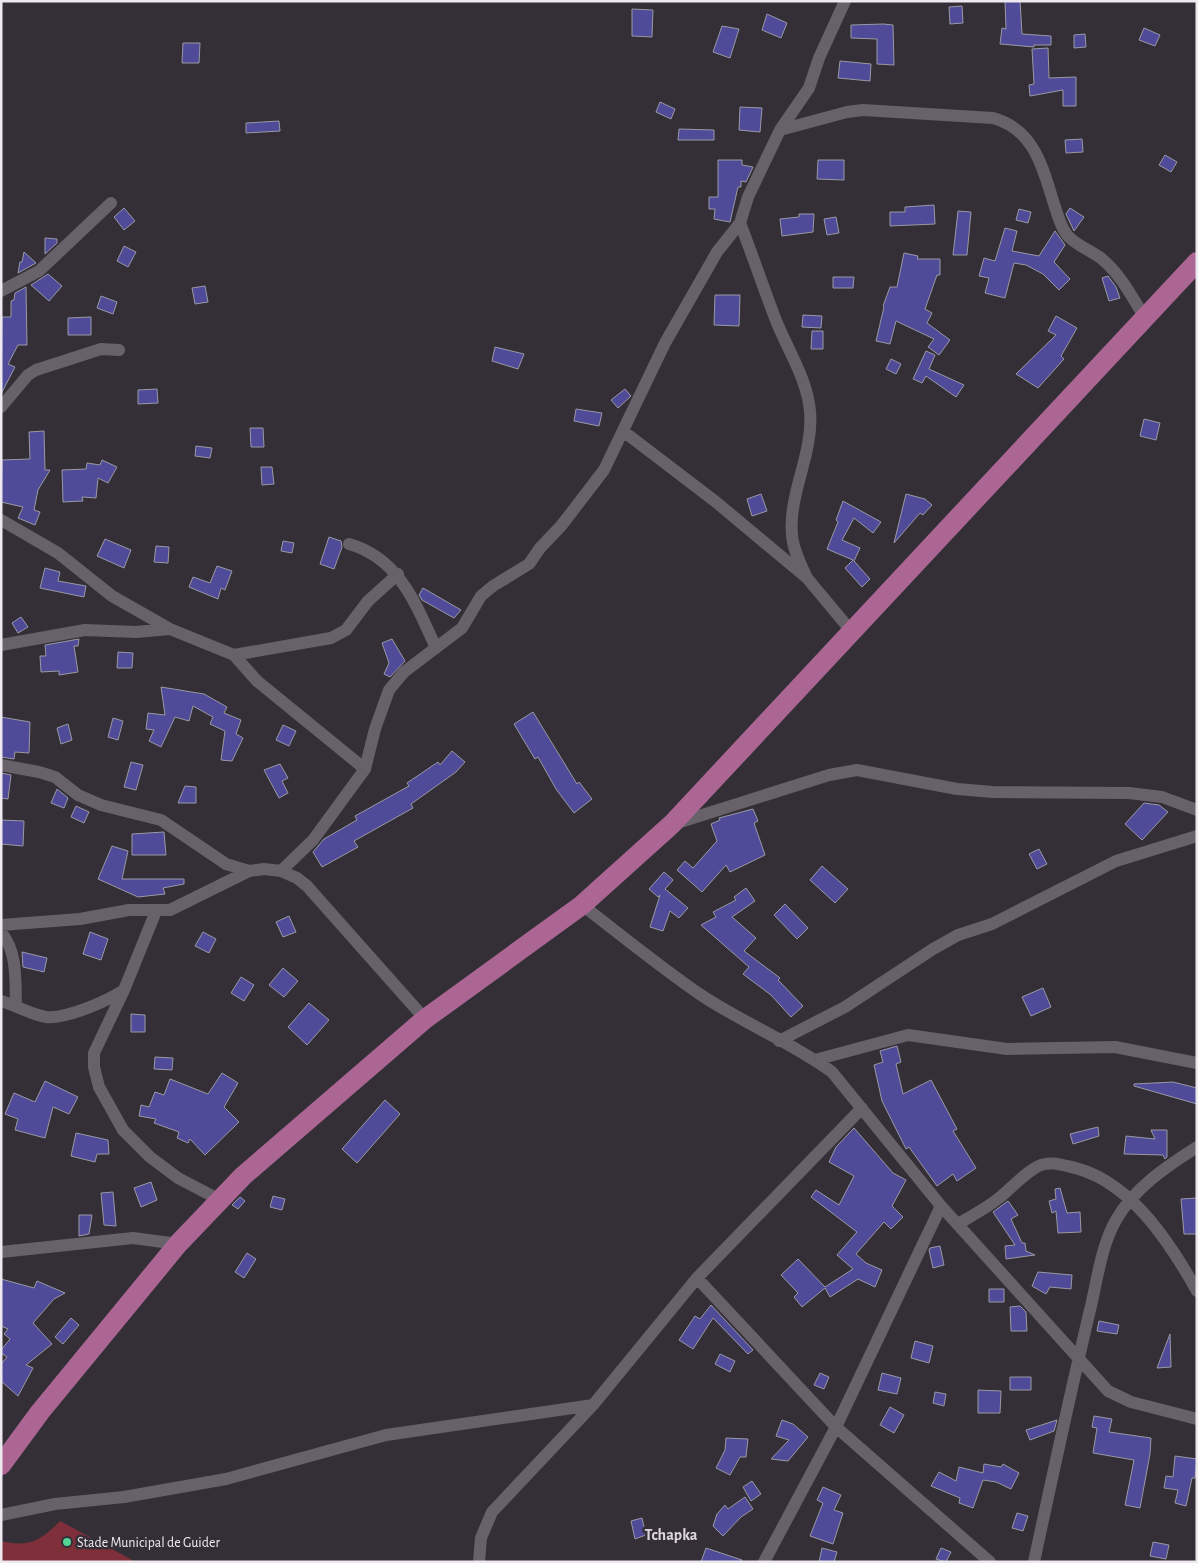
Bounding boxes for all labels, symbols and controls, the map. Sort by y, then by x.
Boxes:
district label: Tchapka [644,1527,698,1543]
marker: Stade Municipal de Guider [61,1536,73,1548]
place label: Stade Municipal de Guider [77,1536,220,1550]

